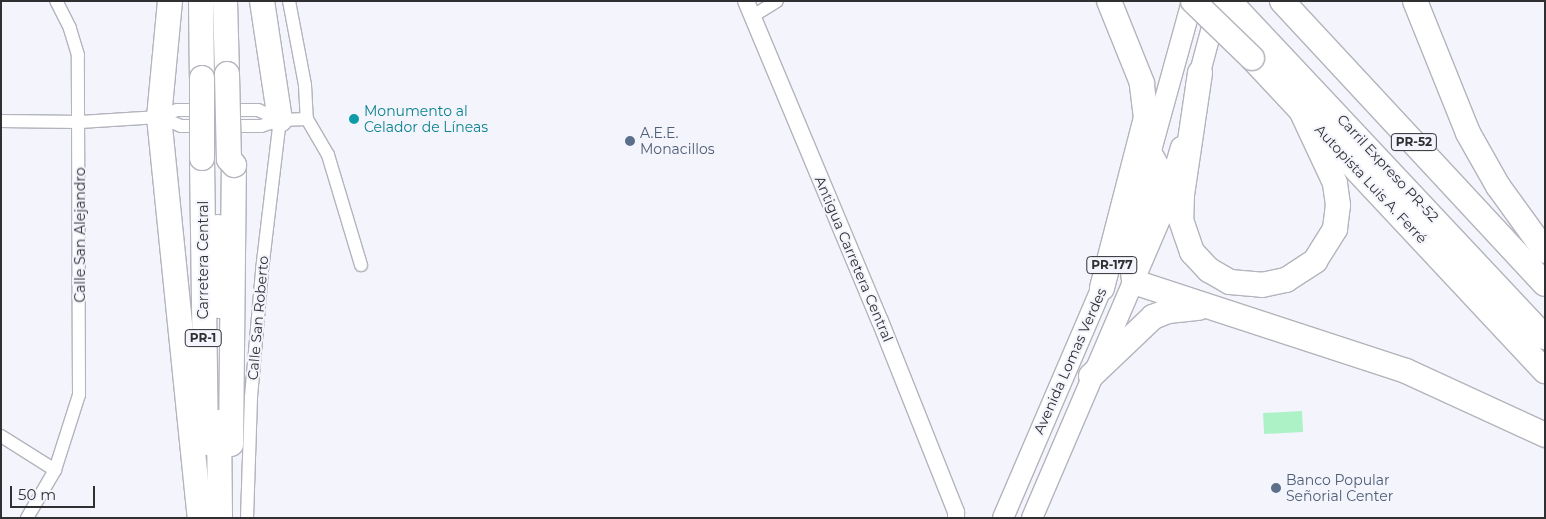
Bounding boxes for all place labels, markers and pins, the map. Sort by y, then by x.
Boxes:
place label: Monumento al Celador de Líneas [364,103,488,136]
marker: Monumento al Celador de Líneas [348,113,360,125]
place label: A.E.E. Monacillos [640,125,715,158]
marker: A.E.E. Monacillos [624,135,636,147]
place label: Banco Popular Señorial Center [1286,472,1393,504]
marker: Banco Popular Señorial Center [1270,482,1282,494]

